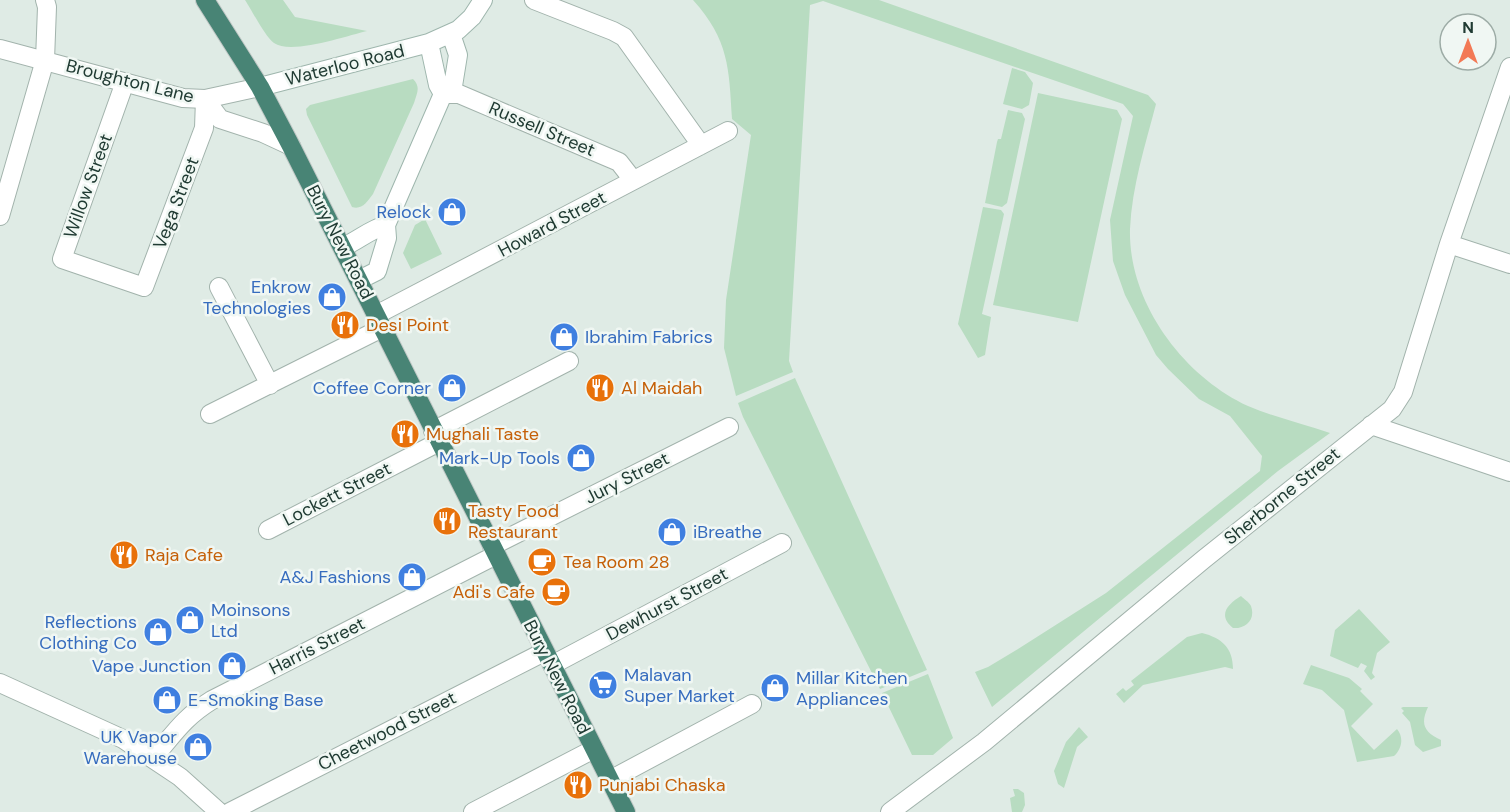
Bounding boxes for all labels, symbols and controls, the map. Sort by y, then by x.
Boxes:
north arrow [1438,12,1498,72]
text: N [1462,17,1474,38]
street label: Waterloo Road [283,39,407,91]
street label: Broughton Lane [64,54,196,108]
street label: Russell Street [485,96,599,162]
street label: Willow Street [58,130,118,242]
street label: Vega Street [147,154,205,252]
street label: Bury New Road [301,181,379,303]
street label: Howard Street [494,185,610,263]
shop icon: Relock [436,196,468,228]
place label: Relock [377,200,431,224]
place label: Enkrow Technologies [203,275,311,320]
shop icon: Enkrow Technologies [316,281,348,313]
restaurant icon: Desi Point [329,309,361,341]
place label: Desi Point [366,313,449,337]
shop icon: Ibrahim Fabrics [548,321,580,353]
place label: Ibrahim Fabrics [585,325,713,349]
shop icon: Coffee Corner [436,372,468,404]
restaurant icon: Al Maidah [584,372,616,404]
place label: Coffee Corner [313,376,431,400]
place label: Al Maidah [621,376,702,400]
restaurant icon: Mughali Taste [389,418,421,450]
place label: Mughali Taste [426,422,539,446]
shop icon: Mark-Up Tools [565,442,597,474]
street label: Sherborne Street [1219,442,1345,550]
place label: Mark-Up Tools [439,446,560,470]
street label: Jury Street [581,446,673,510]
street label: Lockett Street [279,456,395,532]
place label: Tasty Food Restaurant [468,499,559,544]
restaurant icon: Tasty Food Restaurant [431,505,463,537]
shop icon: iBreathe [656,516,688,548]
place label: iBreathe [693,520,762,544]
restaurant icon: Raja Cafe [108,539,140,571]
place label: Raja Cafe [145,543,223,567]
cafe icon: Tea Room 28 [526,546,558,578]
place label: Tea Room 28 [563,550,670,574]
shop icon: A&J Fashions [396,561,428,593]
street label: Dewhurst Street [602,562,732,646]
place label: A&J Fashions [279,565,391,589]
cafe icon: Adi's Cafe [540,576,572,608]
place label: Adi's Cafe [453,580,535,604]
place label: Moinsons Ltd [211,598,291,643]
shop icon: Moinsons Ltd [174,604,206,636]
place label: Reflections Clothing Co [39,610,137,655]
street label: Harris Street [265,612,369,680]
shop icon: Reflections Clothing Co [142,616,174,648]
street label: Bury New Road [518,616,596,738]
shop icon: Vape Junction [216,650,248,682]
place label: Vape Junction [92,654,211,678]
place label: Malavan Super Market [624,663,735,708]
place label: Millar Kitchen Appliances [796,666,908,711]
supermarket icon: Malavan Super Market [587,669,619,701]
shop icon: Millar Kitchen Appliances [759,672,791,704]
shop icon: E-Smoking Base [151,684,183,716]
street label: Cheetwood Street [314,686,460,776]
place label: E-Smoking Base [188,688,324,712]
place label: UK Vapor Warehouse [84,725,177,770]
shop icon: UK Vapor Warehouse [182,731,214,763]
restaurant icon: Punjabi Chaska [562,769,594,801]
place label: Punjabi Chaska [599,773,726,797]

